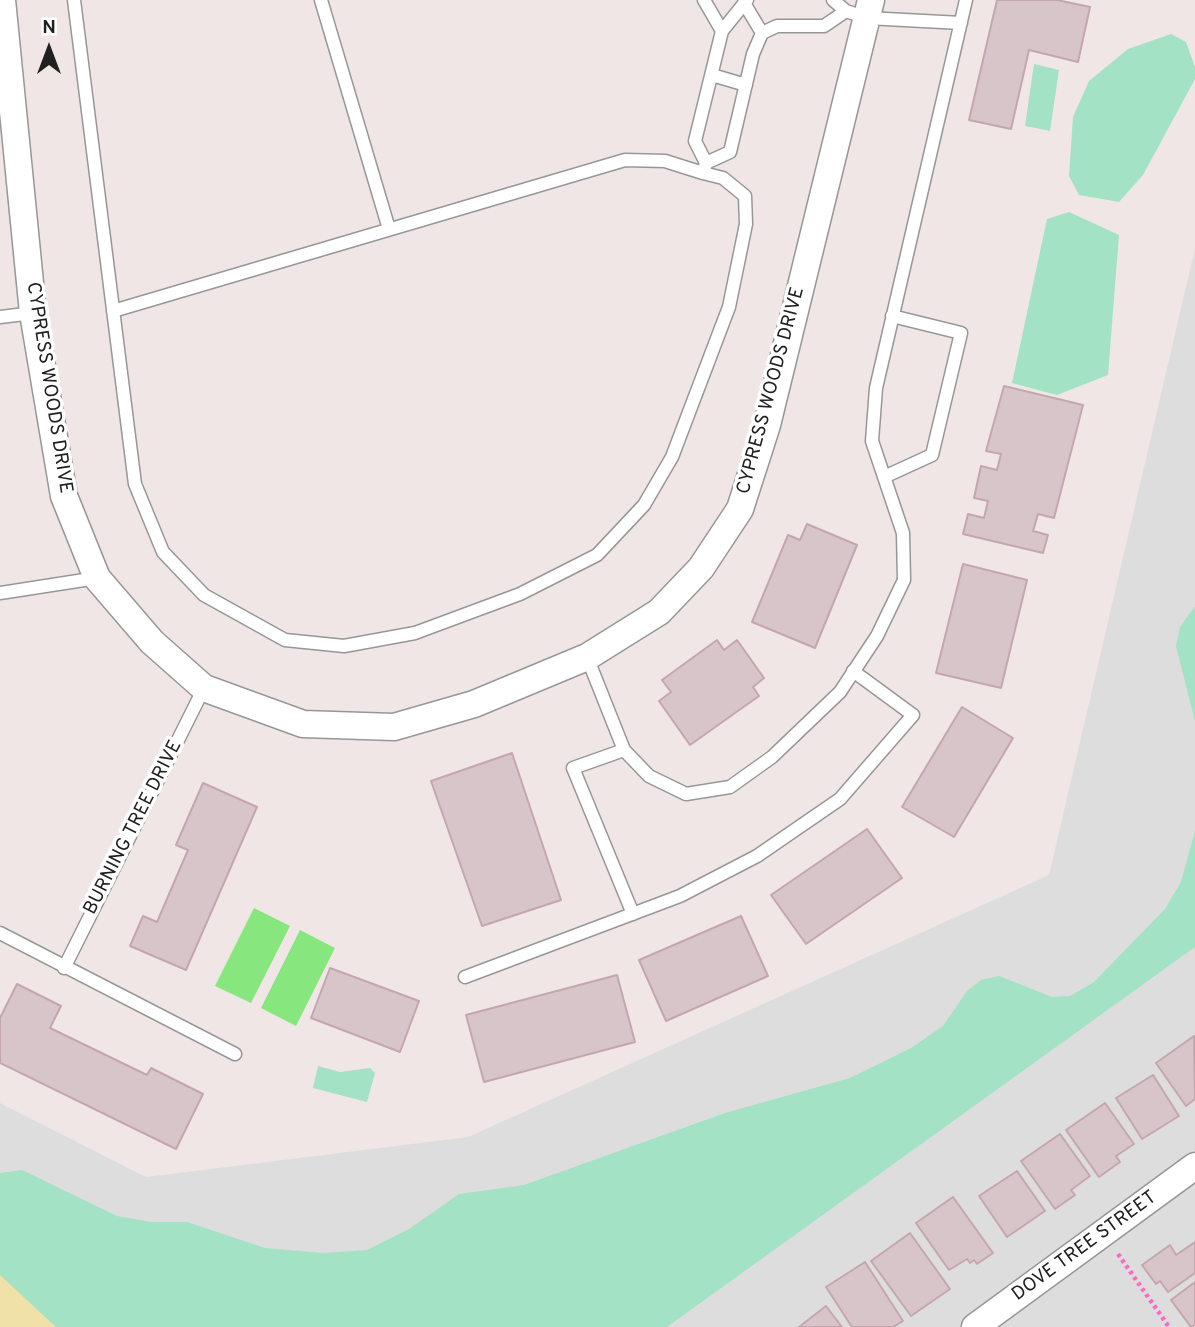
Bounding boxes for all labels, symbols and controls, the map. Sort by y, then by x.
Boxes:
north arrow [14,14,84,84]
text: N [42,16,56,40]
street label: CYPRESS WOODS DRIVE [20,281,76,495]
street label: CYPRESS WOODS DRIVE [733,285,811,497]
street label: BURNING TREE DRIVE [80,737,188,919]
street label: DOVE TREE STREET [1008,1187,1162,1307]

